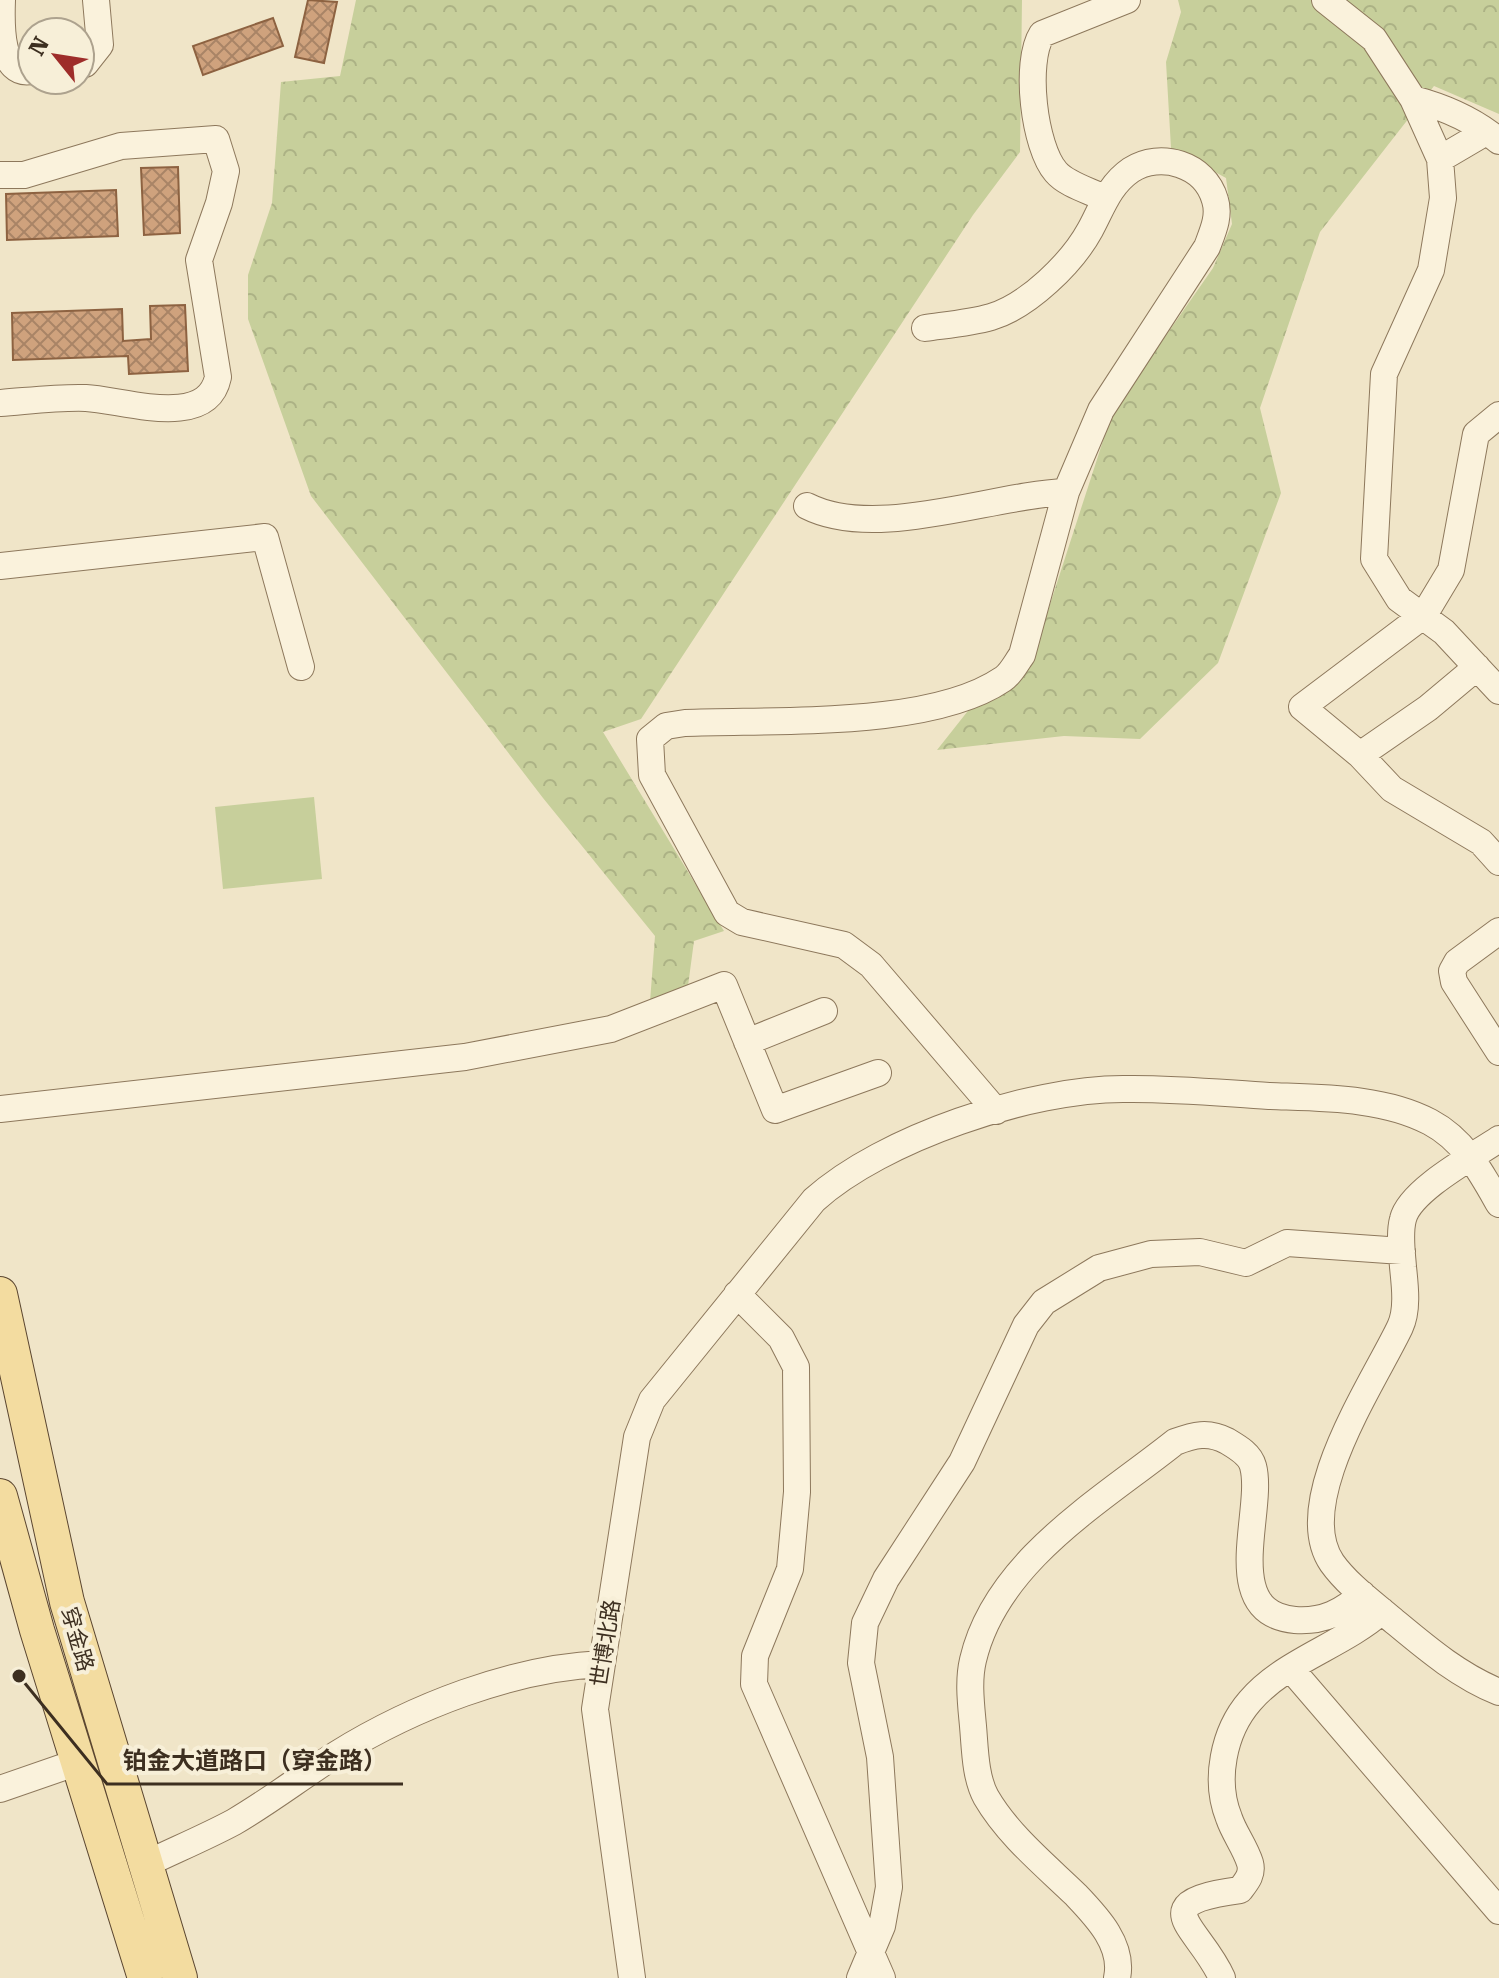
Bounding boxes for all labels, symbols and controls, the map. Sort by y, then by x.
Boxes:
north arrow [16,16,96,96]
text: N [24,33,54,60]
street label: 世博北路 [586,1598,625,1688]
street label: 穿金路 [56,1604,99,1674]
callout: 铂金大道路口（穿金路） [107,1736,403,1784]
text: 铂金大道路口（穿金路） [123,1747,387,1775]

